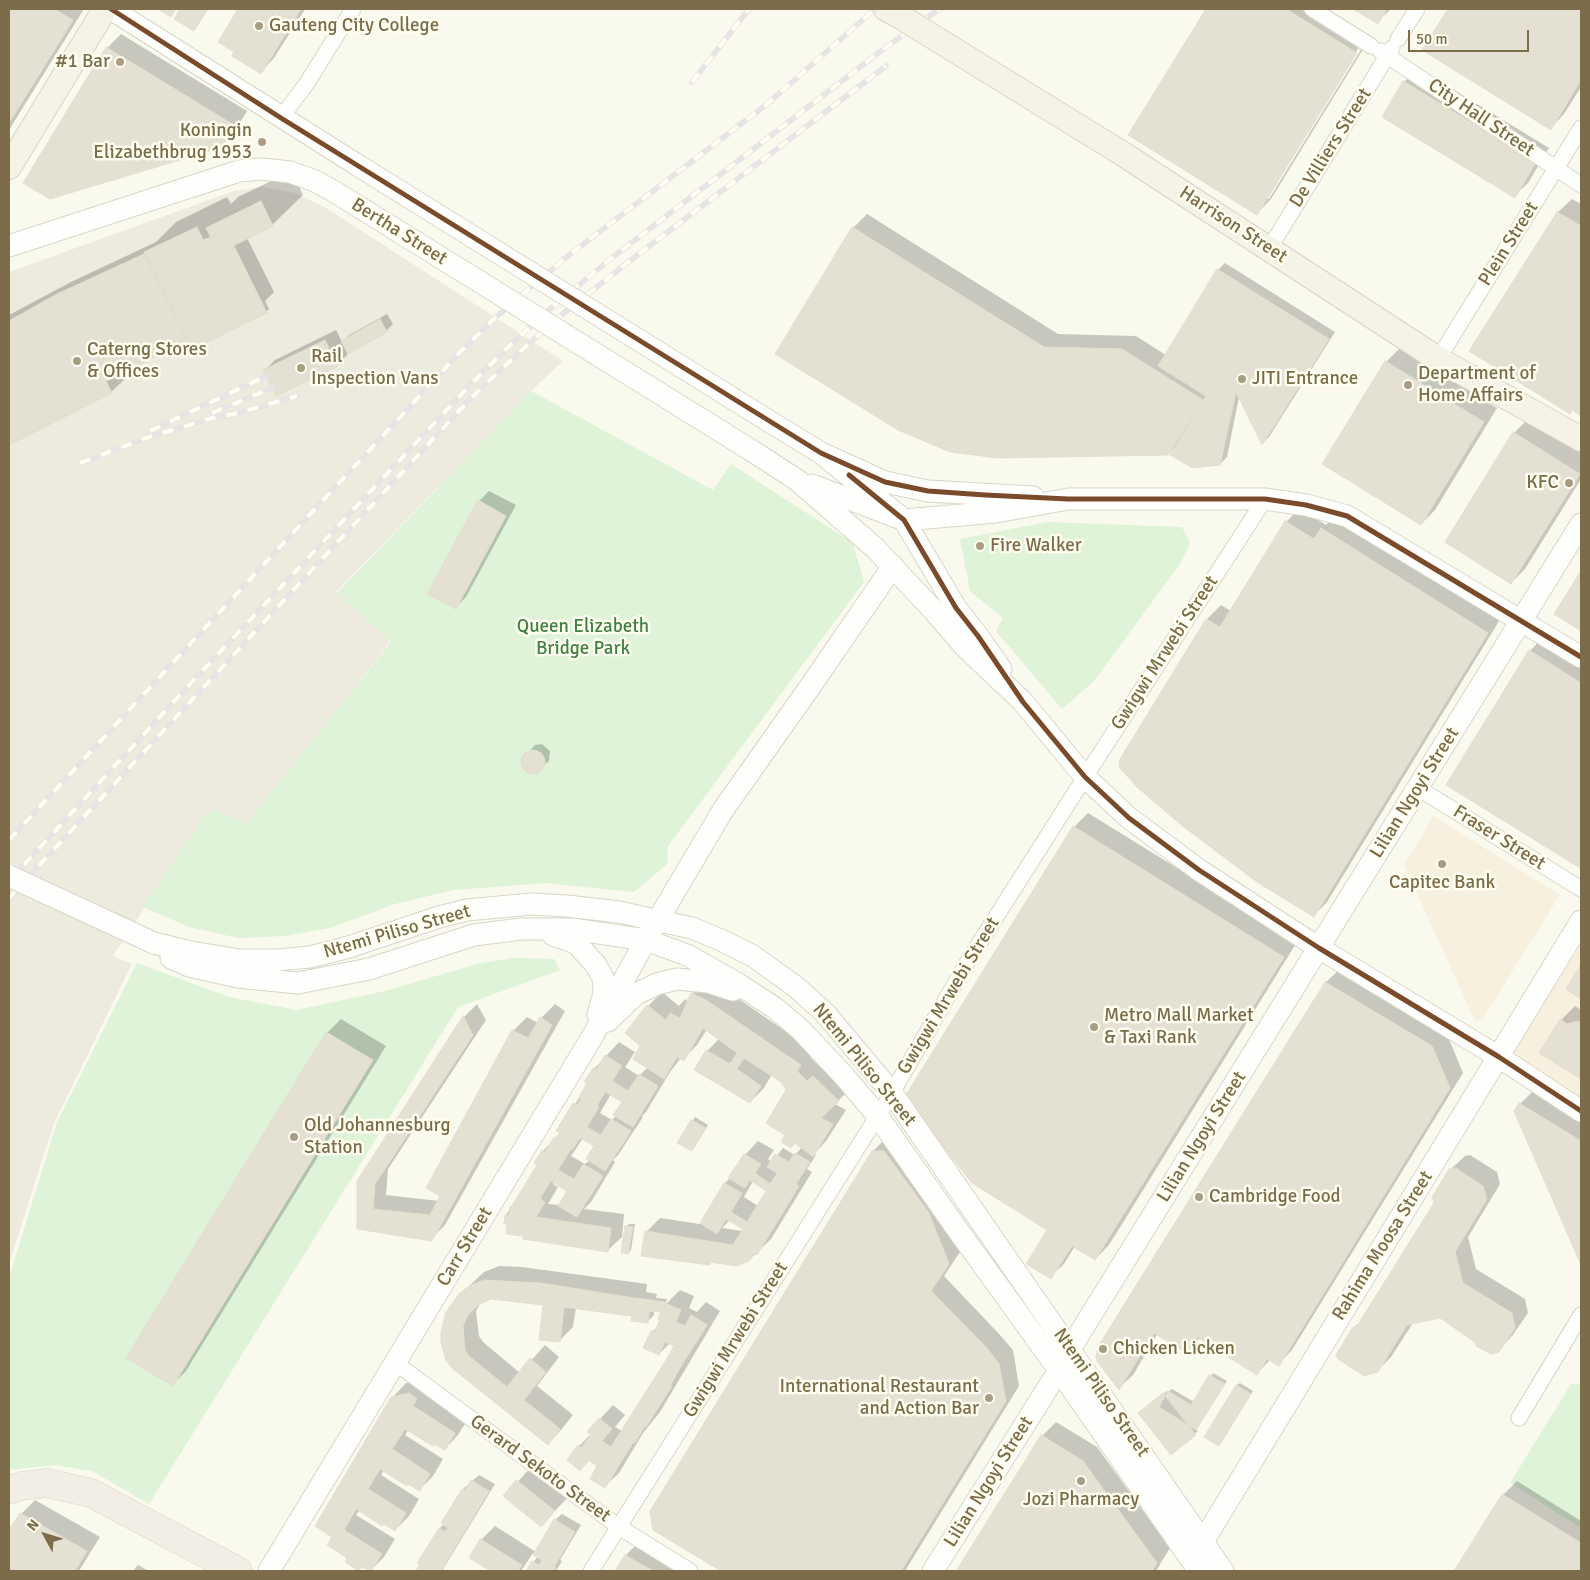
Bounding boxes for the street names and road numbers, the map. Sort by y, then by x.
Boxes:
street label: City Hall Street [1423,74,1539,162]
street label: De Villiers Street [1285,84,1377,212]
street label: Harrison Street [1175,182,1291,268]
street label: Bertha Street [347,194,451,270]
street label: Plein Street [1474,198,1544,290]
street label: Gwigwi Mrwebi Street [1107,572,1223,734]
street label: Lilian Ngoyi Street [1366,723,1464,863]
street label: Fraser Street [1449,801,1549,875]
street label: Ntemi Piliso Street [321,900,473,964]
street label: Gwigwi Mrwebi Street [893,913,1005,1079]
street label: Ntemi Piliso Street [807,999,921,1131]
street label: Lilian Ngoyi Street [1153,1067,1251,1207]
street label: Rahima Moosa Street [1328,1167,1438,1325]
street label: Carr Street [432,1203,498,1291]
street label: Gwigwi Mrwebi Street [679,1258,793,1422]
street label: Ntemi Piliso Street [1048,1324,1154,1462]
street label: Gerard Sekoto Street [465,1410,615,1528]
street label: Lilian Ngoyi Street [940,1412,1038,1552]

